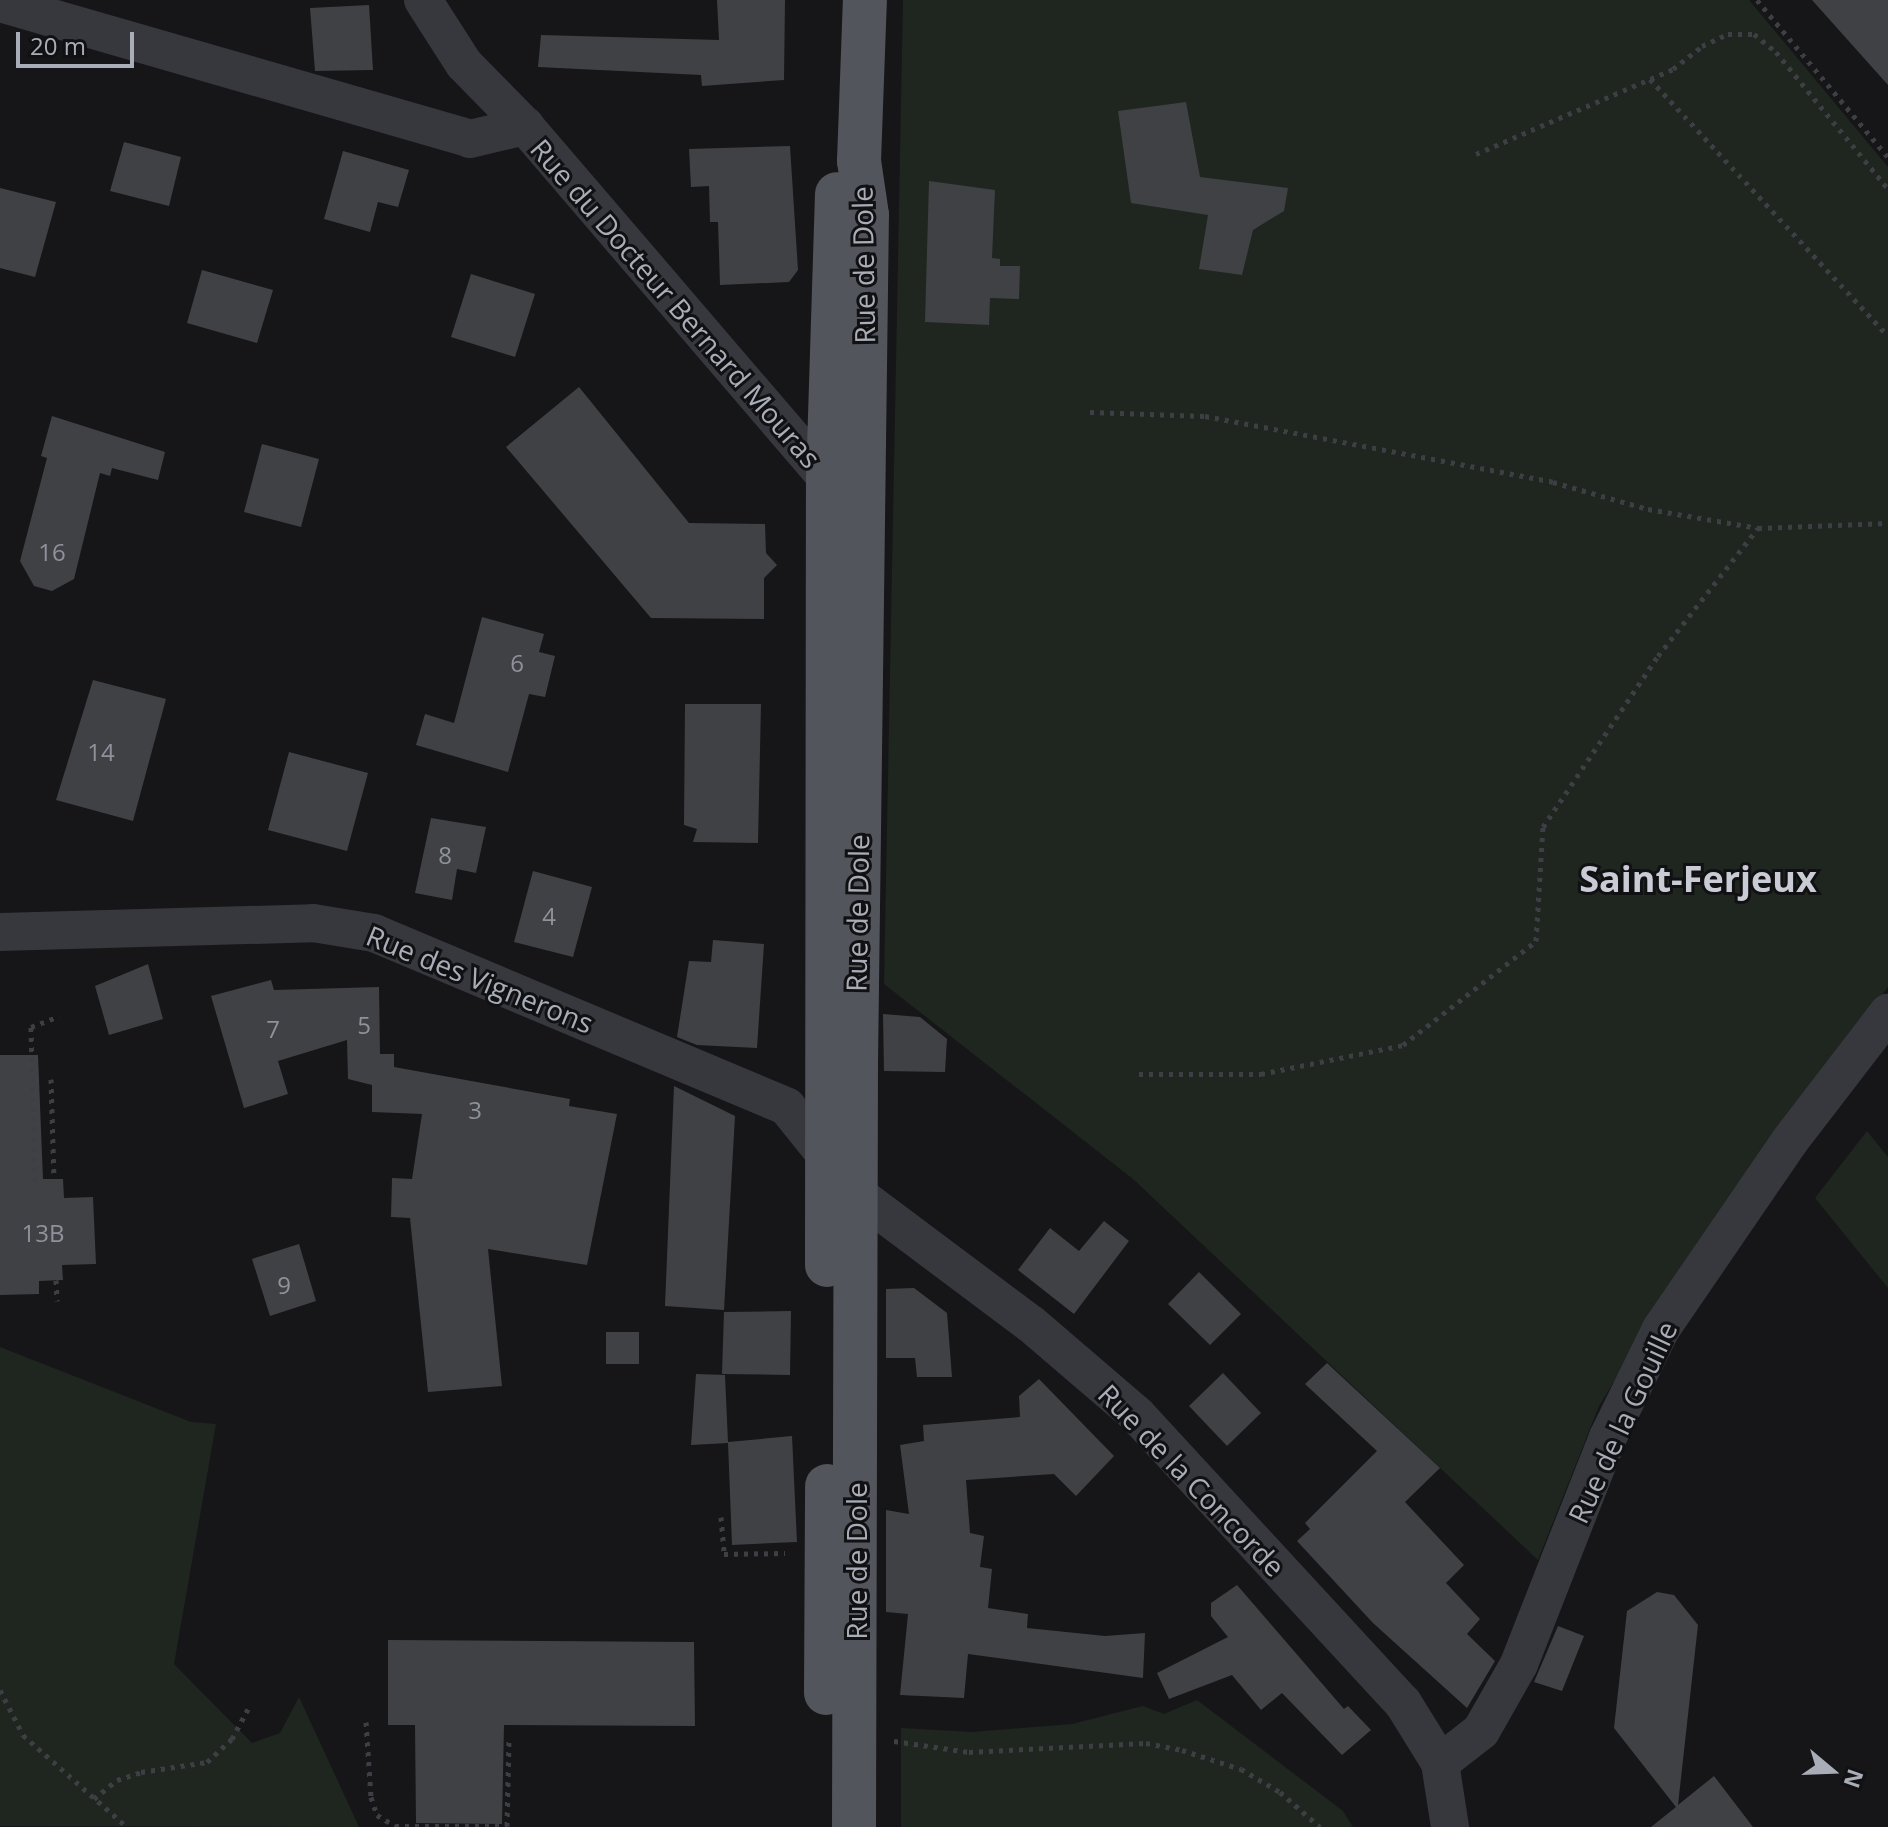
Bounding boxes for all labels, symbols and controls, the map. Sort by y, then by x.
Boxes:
scale bar [20,16,138,66]
text: 20 m [30,29,86,62]
street label: Rue du Docteur Bernard Mouras [524,132,828,474]
street label: Rue de Dole [845,186,881,344]
house number: 16 [38,538,66,566]
house number: 6 [510,649,524,677]
house number: 14 [87,738,115,766]
street label: Rue de Dole [839,834,875,992]
house number: 8 [438,841,452,869]
district label: Saint-Ferjeux [1579,857,1817,901]
house number: 4 [542,902,556,930]
street label: Rue des Vignerons [362,918,598,1040]
house number: 5 [357,1011,371,1039]
house number: 7 [266,1015,280,1043]
house number: 3 [468,1096,482,1124]
house number: 13B [22,1219,64,1247]
house number: 9 [277,1271,291,1299]
street label: Rue de la Gouille [1561,1316,1683,1528]
street label: Rue de la Concorde [1092,1377,1292,1583]
street label: Rue de Dole [839,1482,873,1640]
north arrow [1792,1731,1872,1811]
text: N [1838,1765,1872,1792]

